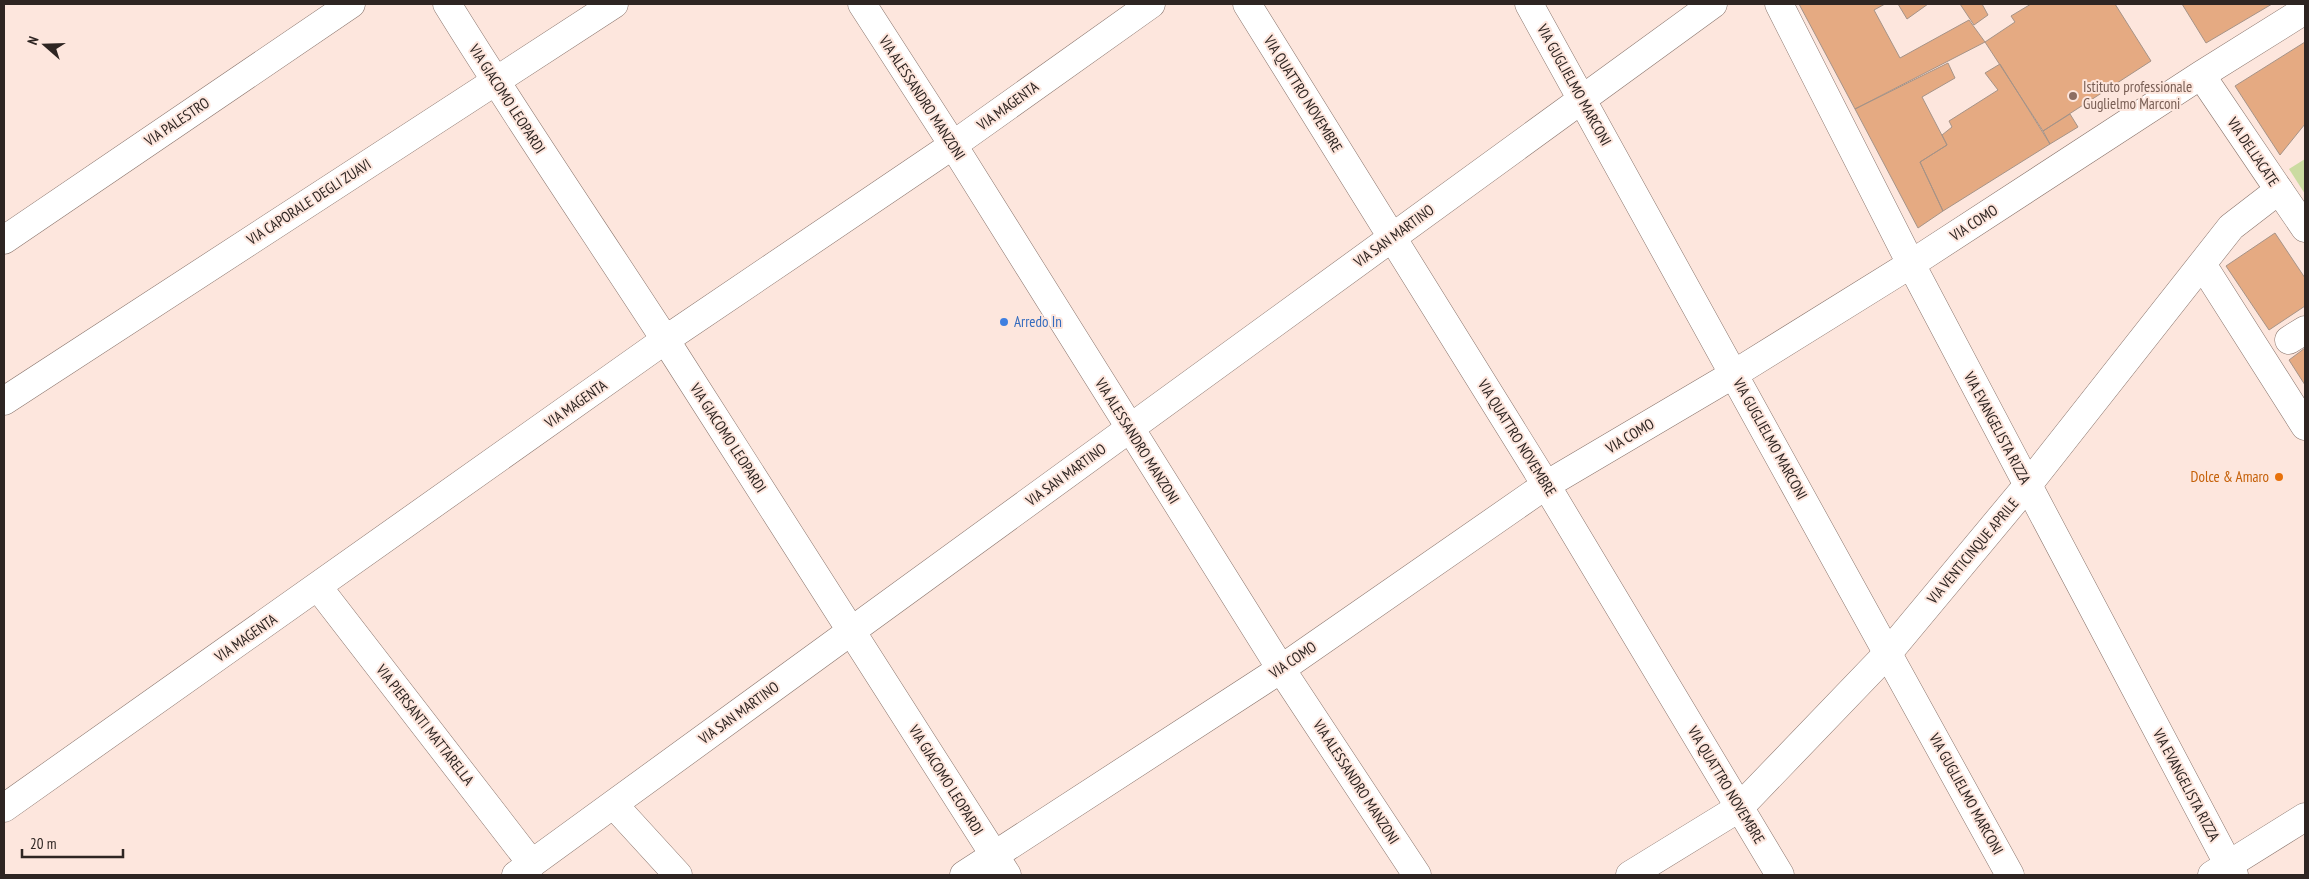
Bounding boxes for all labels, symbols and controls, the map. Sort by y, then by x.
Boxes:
north arrow [20,20,70,70]
street label: VIA GUGLIELMO MARCONI [1533,20,1616,149]
street label: VIA ALESSANDRO MANZONI [875,31,970,163]
street label: VIA QUATTRO NOVEMBRE [1259,31,1347,156]
text: N [23,34,43,47]
street label: VIA GIACOMO LEOPARDI [465,40,550,157]
street label: VIA MAGENTA [972,76,1043,135]
place label: Istituto professionale Guglielmo Marconi [2083,77,2192,113]
marker: Istituto professionale Guglielmo Marconi [2067,90,2079,102]
street label: VIA PALESTRO [140,93,213,151]
street label: VIA DELL'ACATE [2223,113,2283,190]
street label: VIA CAPORALE DEGLI ZUAVI [242,154,374,249]
street label: VIA SAN MARTINO [1349,200,1438,272]
street label: VIA COMO [1946,200,2001,245]
place label: Arredo In [1014,312,1062,331]
marker: Arredo In [998,316,1010,328]
street label: VIA EVANGELISTA RIZZA [1959,368,2035,488]
street label: VIA ALESSANDRO MANZONI [1091,374,1184,507]
street label: VIA GUGLIELMO MARCONI [1729,374,1812,503]
street label: VIA MAGENTA [540,375,611,432]
street label: VIA QUATTRO NOVEMBRE [1473,375,1561,500]
street label: VIA GIACOMO LEOPARDI [686,379,771,496]
street label: VIA COMO [1601,414,1657,458]
street label: VIA SAN MARTINO [1021,439,1110,511]
place label: Dolce & Amaro [2191,467,2269,486]
marker: Dolce & Amaro [2273,471,2285,483]
street label: VIA VENTICINQUE APRILE [1922,494,2022,608]
street label: VIA MAGENTA [210,609,281,666]
street label: VIA COMO [1265,637,1320,683]
street label: VIA PIERSANTI MATTARELLA [372,660,479,790]
street label: VIA SAN MARTINO [694,677,783,749]
street label: VIA ALESSANDRO MANZONI [1309,715,1404,847]
street label: VIA GIACOMO LEOPARDI [904,720,988,838]
street label: VIA QUATTRO NOVEMBRE [1683,722,1769,847]
street label: VIA EVANGELISTA RIZZA [2148,725,2224,845]
street label: VIA GUGLIELMO MARCONI [1925,729,2008,858]
scale bar [22,826,124,858]
text: 20 m [30,834,56,853]

